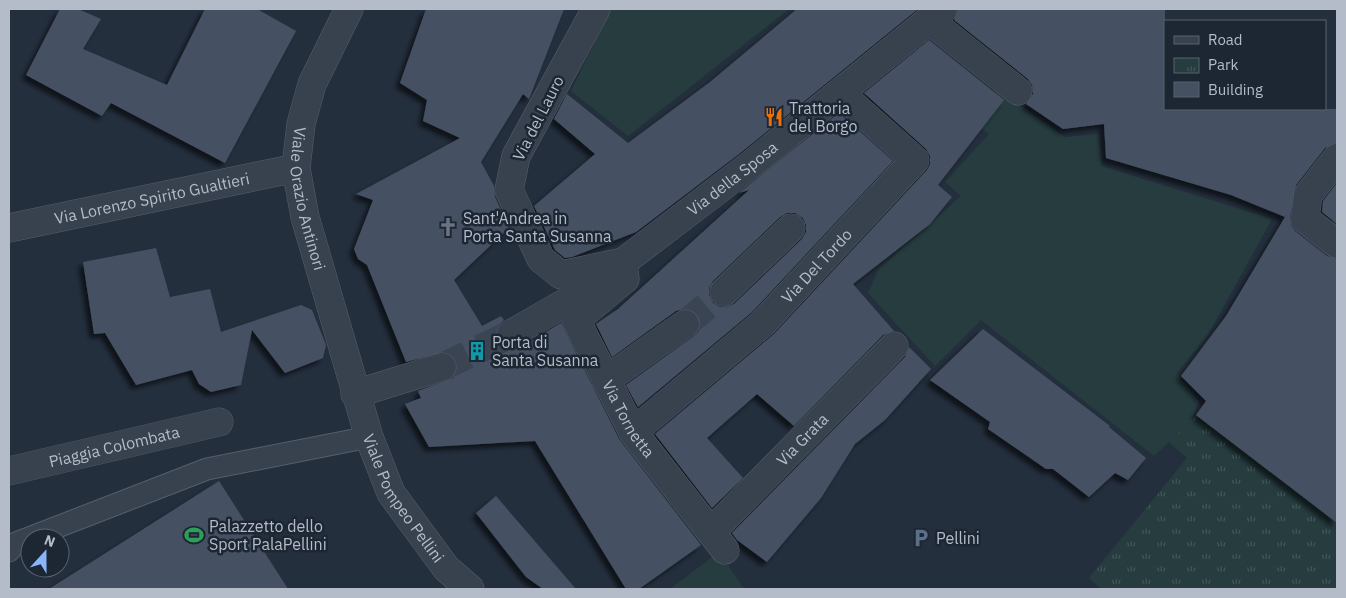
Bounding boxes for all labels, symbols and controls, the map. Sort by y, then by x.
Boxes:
legend [1164,20,1326,110]
text: Road [1208,30,1243,49]
text: Park [1208,55,1238,74]
street label: Via del Lauro [508,72,568,164]
text: Building [1208,80,1263,99]
place label: Trattoria del Borgo [789,98,857,136]
restaurant icon: Trattoria del Borgo [763,106,785,128]
street label: Viale Orazio Antinori [286,126,330,272]
street label: Via della Sposa [683,137,782,220]
street label: Via Lorenzo Spirito Gualtieri [53,168,251,228]
place label: Sant'Andrea in Porta Santa Susanna [463,208,612,246]
church icon: Sant'Andrea in Porta Santa Susanna [437,216,459,238]
street label: Via Del Tordo [777,224,856,307]
place label: Porta di Santa Susanna [492,332,599,370]
building icon: Porta di Santa Susanna [466,340,488,362]
street label: Via Tornetta [598,377,659,462]
street label: Via Grata [772,409,833,470]
street label: Piaggia Colombata [47,421,182,471]
street label: Viale Pompeo Pellini [359,431,449,566]
place label: Palazzetto dello Sport PalaPellini [209,516,327,554]
sports icon: Palazzetto dello Sport PalaPellini [183,524,205,546]
parking icon: Pellini [910,527,932,549]
north arrow [20,528,70,578]
place label: Pellini [936,528,980,548]
text: N [42,531,58,551]

